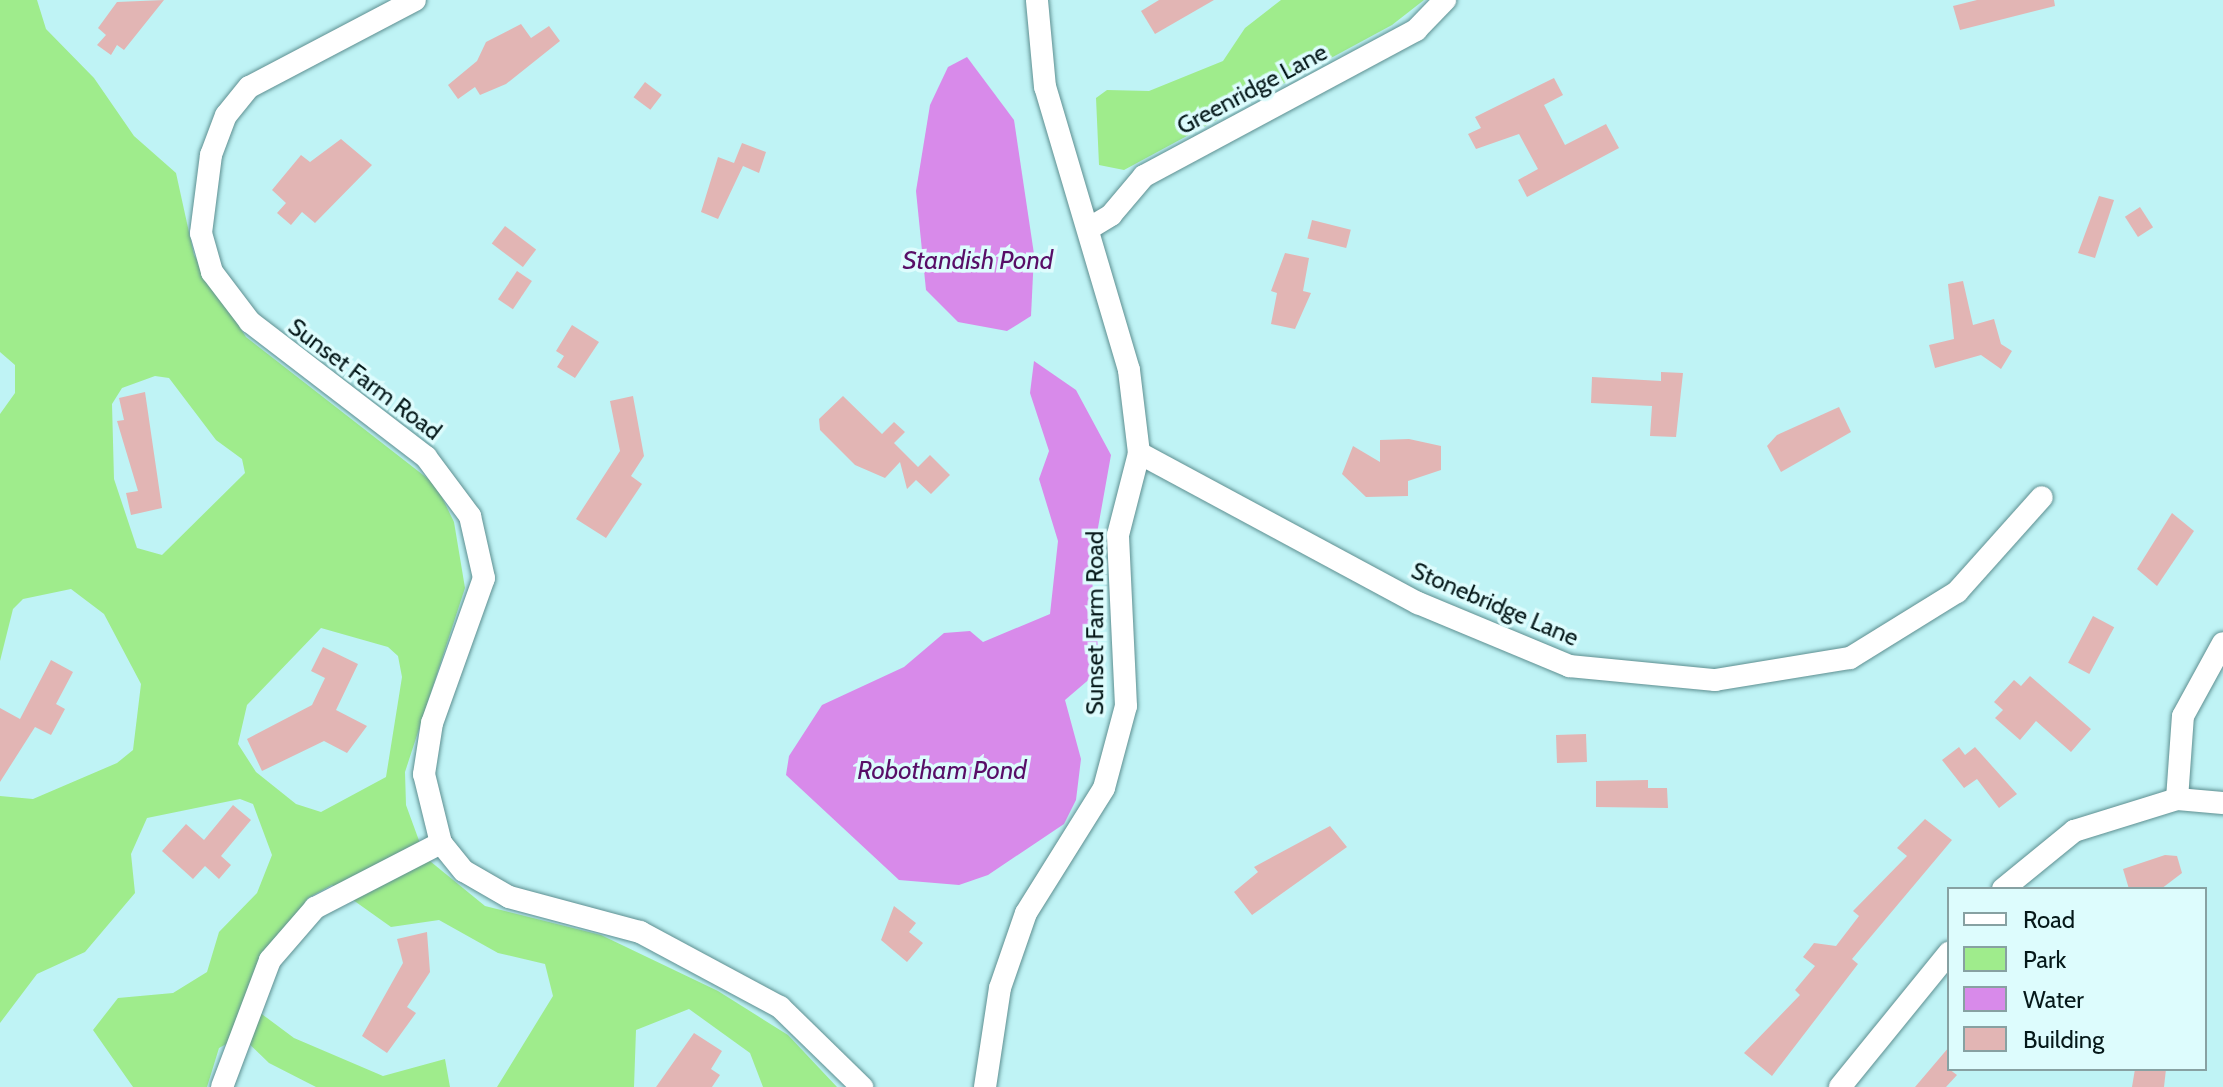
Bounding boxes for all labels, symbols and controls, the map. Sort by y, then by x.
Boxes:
street label: Greenridge Lane [1172,37,1332,141]
water label: Standish Pond [903,245,1053,277]
street label: Sunset Farm Road [283,312,447,446]
street label: Sunset Farm Road [1081,531,1109,715]
street label: Stonebridge Lane [1407,556,1583,652]
water label: Robotham Pond [857,755,1027,787]
legend [1947,887,2207,1071]
text: Road [2023,905,2075,934]
text: Park [2023,945,2066,974]
text: Water [2023,985,2084,1014]
text: Building [2023,1025,2104,1054]

